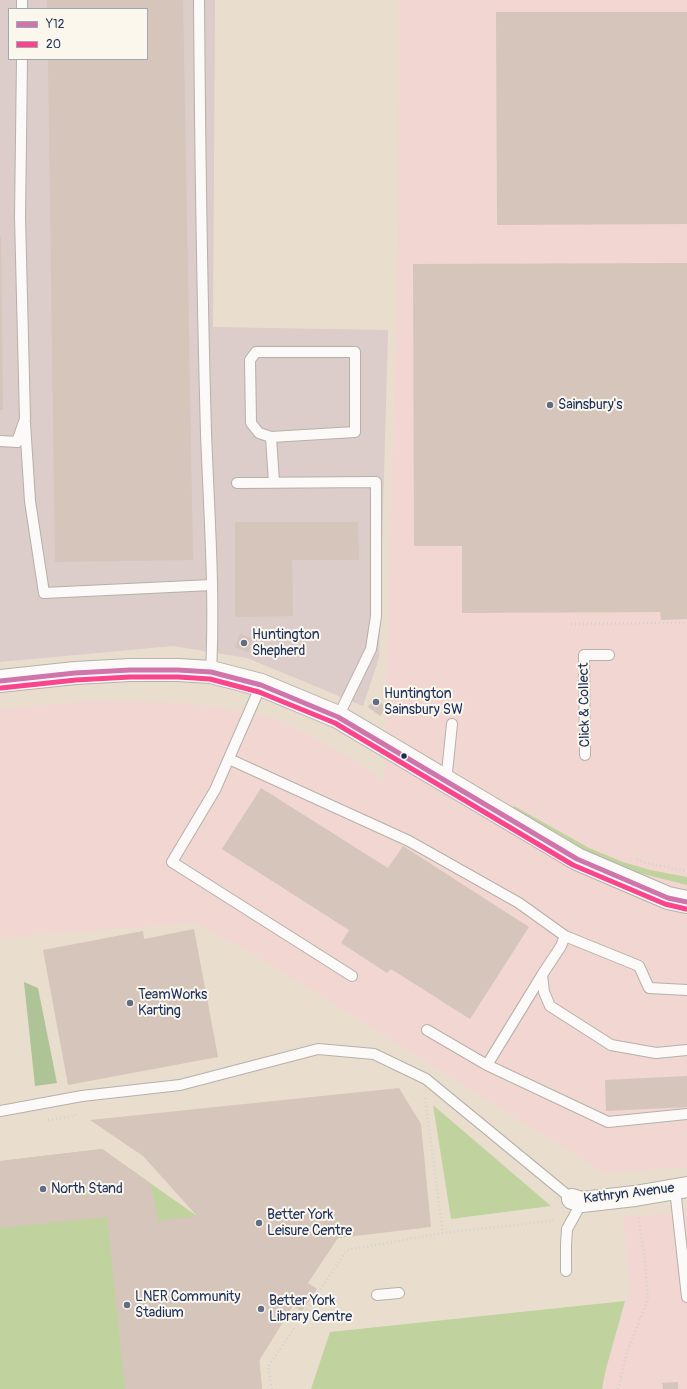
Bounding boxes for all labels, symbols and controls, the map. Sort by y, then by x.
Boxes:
legend [8,8,148,60]
text: Y12 [46,17,64,32]
text: 20 [46,37,61,52]
place label: Sainsbury's [558,397,623,413]
marker: Sainsbury's [545,400,555,410]
place label: Huntington Shepherd [252,627,320,660]
marker: Huntington Shepherd [239,638,249,648]
street label: Click & Collect [576,662,594,748]
place label: Huntington Sainsbury SW [384,686,463,718]
marker: Huntington Sainsbury SW [371,697,381,707]
unlabelled marker [399,751,409,761]
place label: TeamWorks Karting [138,987,207,1020]
marker: TeamWorks Karting [125,998,135,1008]
street label: Kathryn Avenue [582,1180,676,1208]
place label: North Stand [51,1181,123,1197]
marker: North Stand [38,1184,48,1194]
place label: Better York Leisure Centre [267,1207,352,1240]
marker: Better York Leisure Centre [254,1218,264,1228]
place label: LNER Community Stadium [135,1289,240,1322]
place label: Better York Library Centre [269,1293,352,1326]
marker: LNER Community Stadium [122,1300,132,1310]
marker: Better York Library Centre [256,1304,266,1314]

